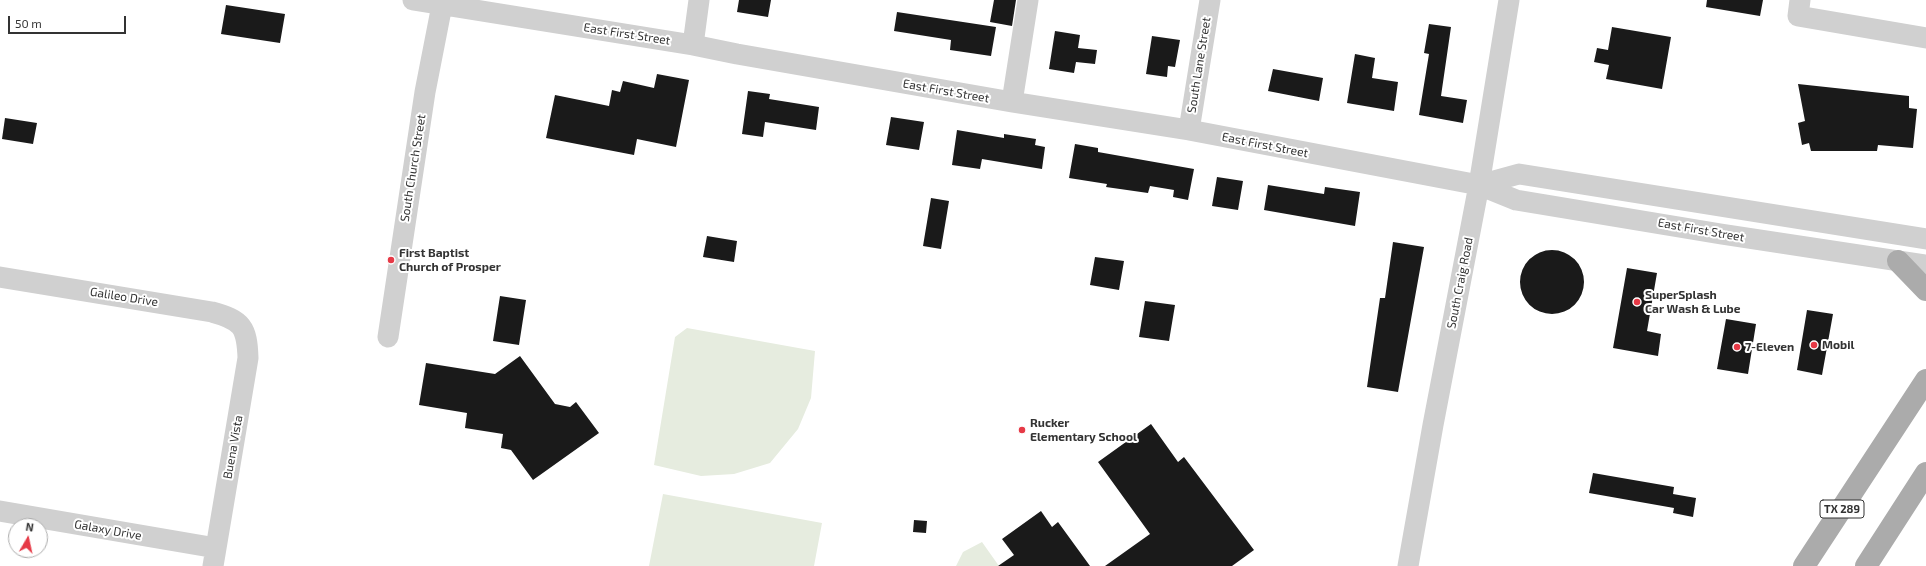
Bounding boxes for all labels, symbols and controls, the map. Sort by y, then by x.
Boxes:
scale bar [10,8,128,34]
text: 50 m [15,16,42,30]
street label: South Lane Street [1184,16,1214,114]
street label: East First Street [583,20,671,48]
street label: East First Street [902,76,990,106]
street label: South Church Street [397,113,429,223]
street label: East First Street [1221,130,1309,160]
street label: East First Street [1657,215,1745,245]
street label: South Craig Road [1444,236,1476,330]
place label: First Baptist Church of Prosper [399,246,501,274]
marker: First Baptist Church of Prosper [386,255,396,265]
street label: Galileo Drive [89,285,159,309]
place label: SuperSplash Car Wash & Lube [1645,288,1740,316]
marker: SuperSplash Car Wash & Lube [1632,297,1642,307]
place label: Mobil [1822,338,1854,352]
place label: 7-Eleven [1745,340,1794,354]
marker: Mobil [1809,340,1819,350]
marker: 7-Eleven [1732,342,1742,352]
street label: Buena Vista [220,414,246,480]
place label: Rucker Elementary School [1030,416,1137,444]
marker: Rucker Elementary School [1017,425,1027,435]
road number: TX 289 [1820,500,1864,518]
street label: Galaxy Drive [73,517,143,543]
north arrow [8,518,48,558]
text: N [25,520,35,534]

